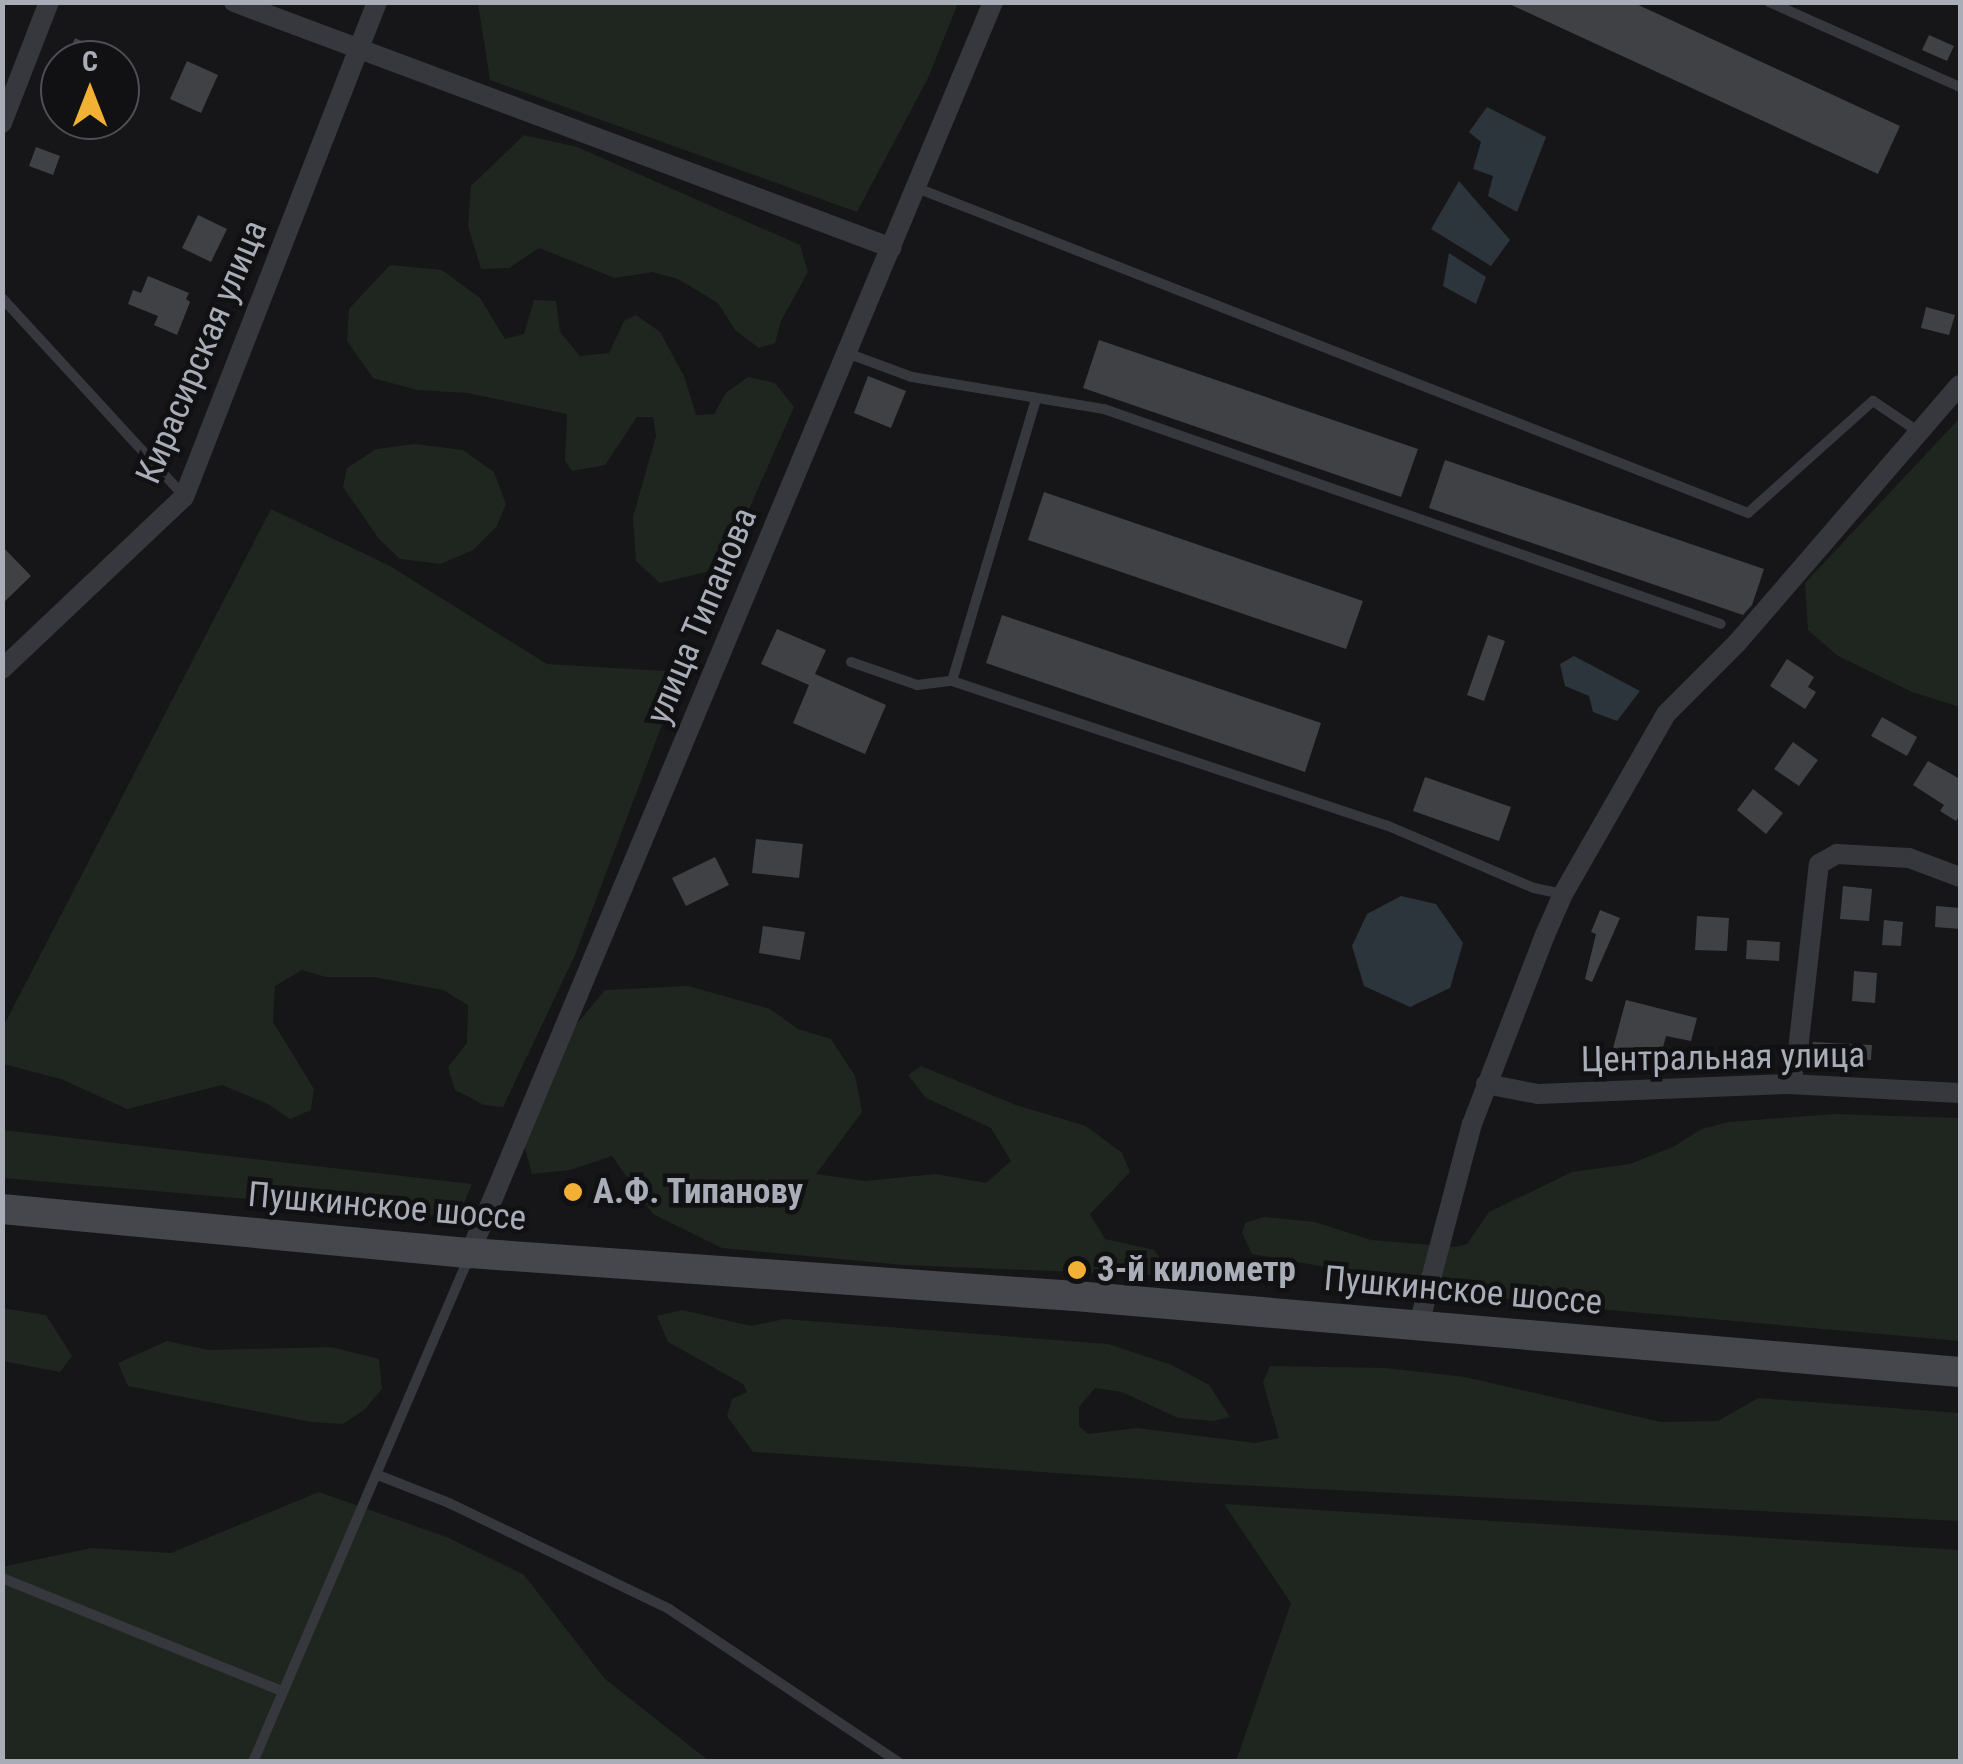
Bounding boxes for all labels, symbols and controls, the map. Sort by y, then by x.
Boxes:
north arrow [40,40,140,140]
text: С [82,45,98,78]
street label: Кирасирская улица [128,214,276,490]
street label: улица Типанова [637,501,767,731]
street label: Центральная улица [1581,1035,1865,1081]
place label: А.Ф. Типанову [593,1171,804,1213]
street label: Пушкинское шоссе [246,1174,528,1240]
marker: А.Ф. Типанову [562,1181,584,1203]
place label: 3-й километр [1097,1249,1296,1291]
street label: Пушкинское шоссе [1322,1258,1604,1324]
marker: 3-й километр [1066,1259,1088,1281]

